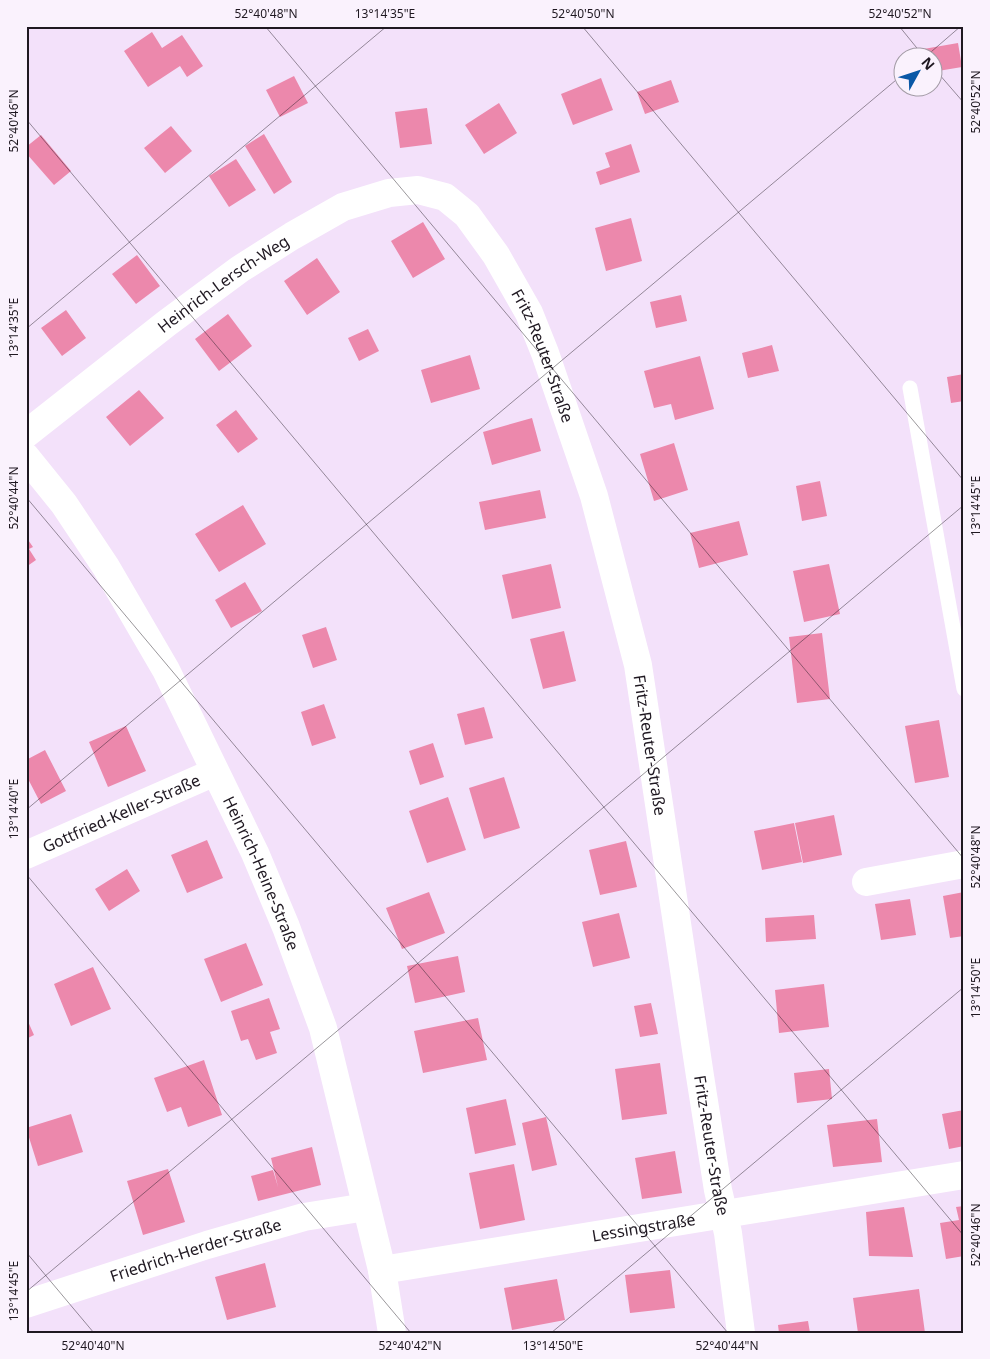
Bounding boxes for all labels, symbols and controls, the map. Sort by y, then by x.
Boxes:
text: 52°40'48"N [234,5,298,22]
text: 13°14'35"E [355,5,415,22]
text: 52°40'50"N [551,5,615,22]
text: 52°40'52"N [868,5,932,22]
north arrow [892,48,942,98]
text: N [917,53,939,74]
text: 52°40'52"N [967,70,984,134]
text: 52°40'46"N [5,89,22,153]
street label: Heinrich-Lersch-Weg [153,230,293,338]
street label: Fritz-Reuter-Straße [506,285,579,425]
text: 13°14'35"E [5,298,22,358]
text: 52°40'44"N [5,466,22,530]
text: 13°14'45"E [967,476,984,536]
street label: Fritz-Reuter-Straße [629,673,672,817]
street label: Gottfried-Keller-Straße [39,769,204,857]
text: 13°14'40"E [5,779,22,839]
street label: Heinrich-Heine-Straße [218,792,305,953]
text: 52°40'48"N [967,825,984,889]
text: 13°14'50"E [967,958,984,1018]
street label: Fritz-Reuter-Straße [689,1074,735,1218]
text: 52°40'46"N [967,1203,984,1267]
street label: Lessingstraße [590,1208,697,1247]
street label: Friedrich-Herder-Straße [107,1213,284,1287]
text: 13°14'45"E [5,1261,22,1321]
text: 52°40'40"N [61,1337,125,1354]
text: 52°40'42"N [378,1337,442,1354]
text: 13°14'50"E [523,1337,583,1354]
text: 52°40'44"N [695,1337,759,1354]

